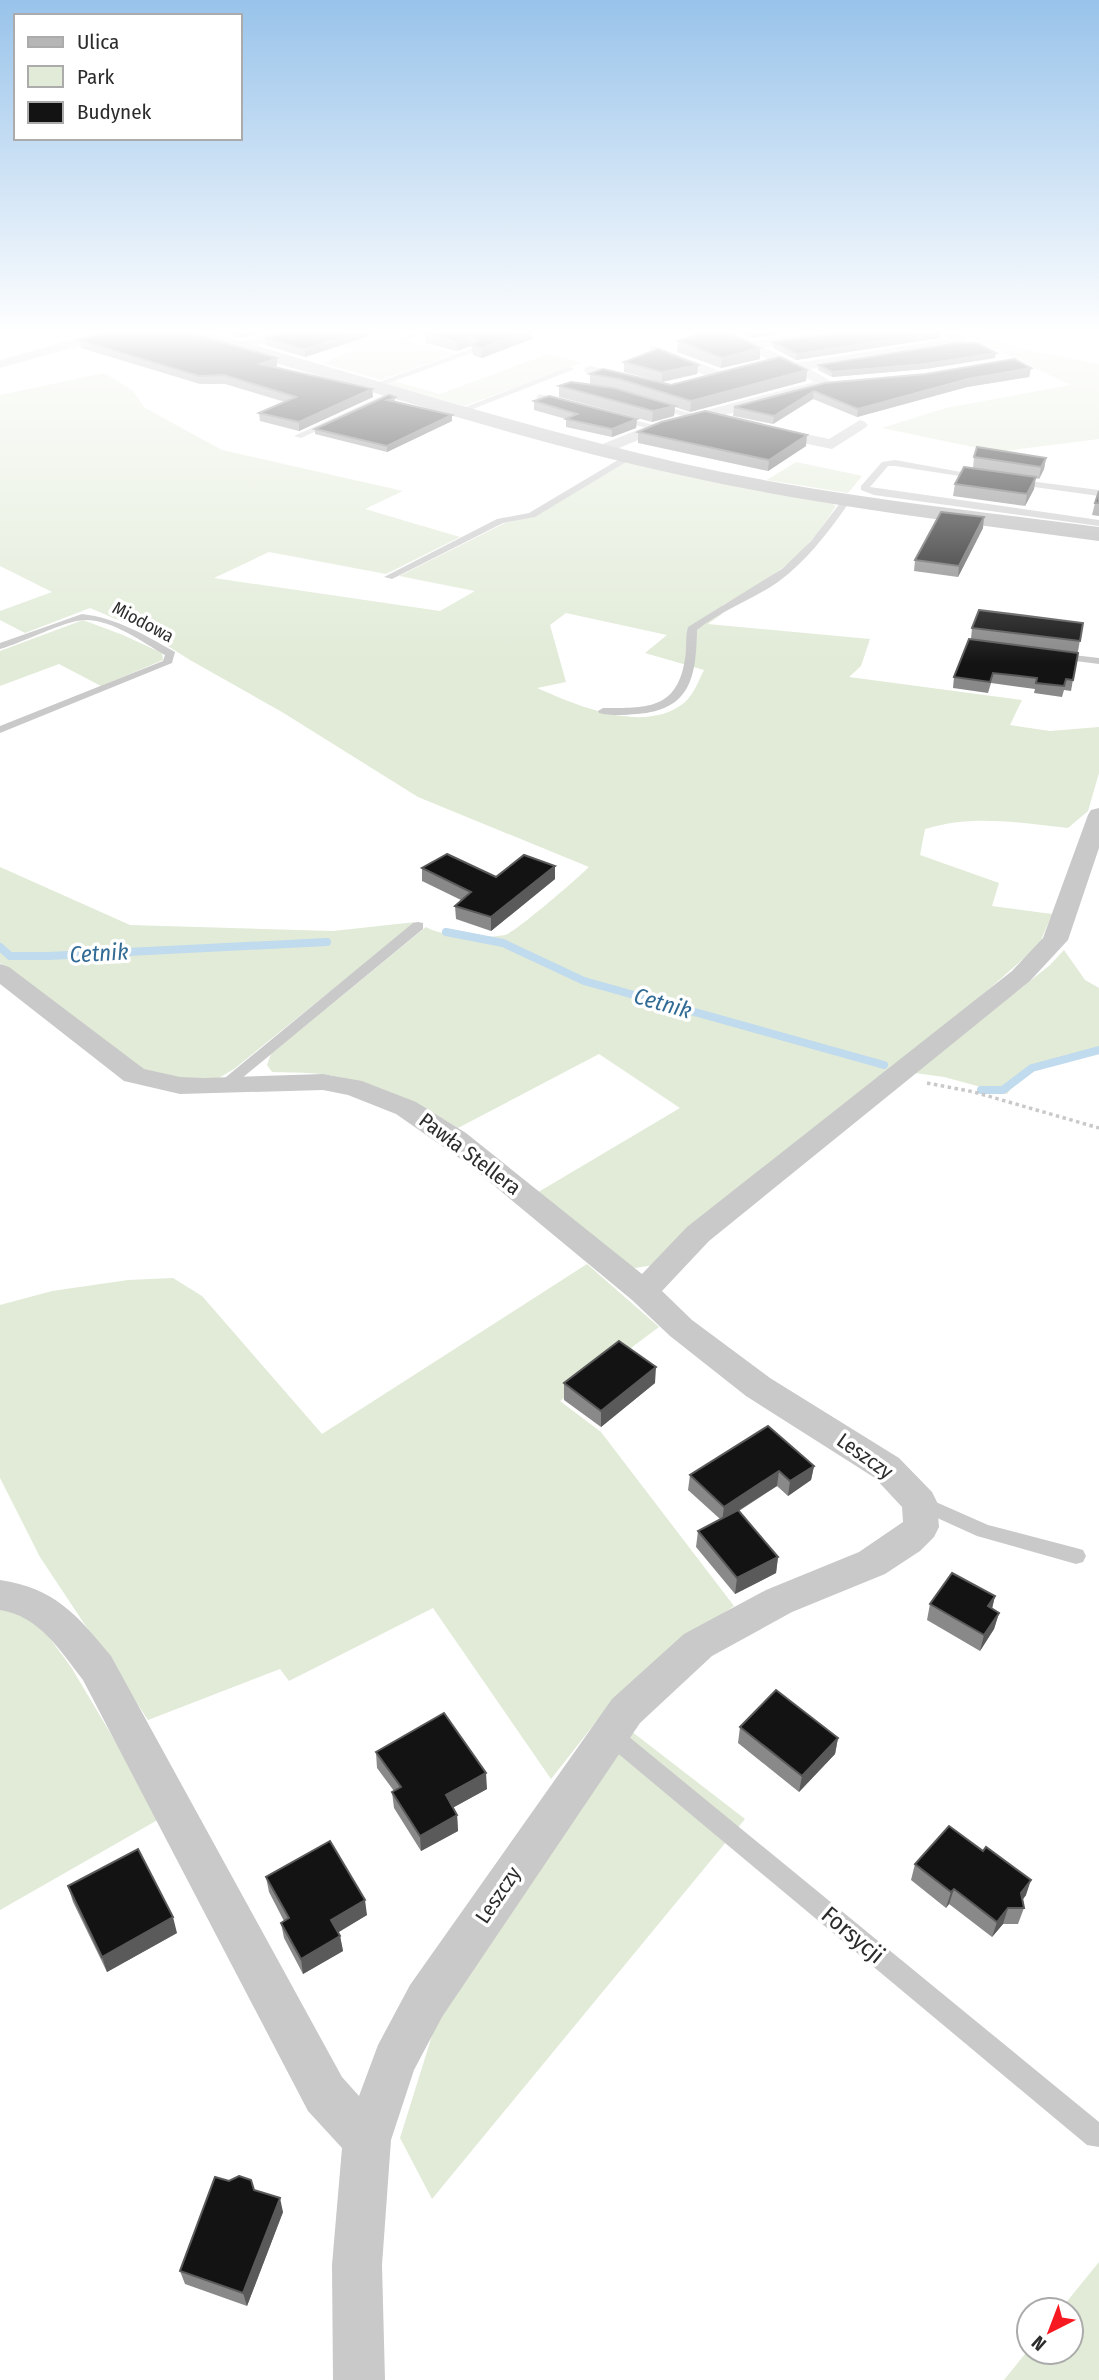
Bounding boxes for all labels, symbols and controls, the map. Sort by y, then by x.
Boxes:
legend [14,14,242,140]
text: Ulica [77,29,119,55]
text: Park [77,64,115,90]
text: Budynek [77,99,152,125]
street label: Miodowa [109,597,178,647]
water label: Cetnik [69,937,129,969]
water label: Cetnik [631,981,695,1025]
street label: Pawła Stellera [414,1107,526,1201]
street label: Leszczy [832,1427,899,1485]
street label: Leszczy [470,1861,527,1928]
street label: Forsycji [816,1901,890,1969]
north arrow [1015,2296,1085,2366]
text: N [1027,2331,1051,2356]

